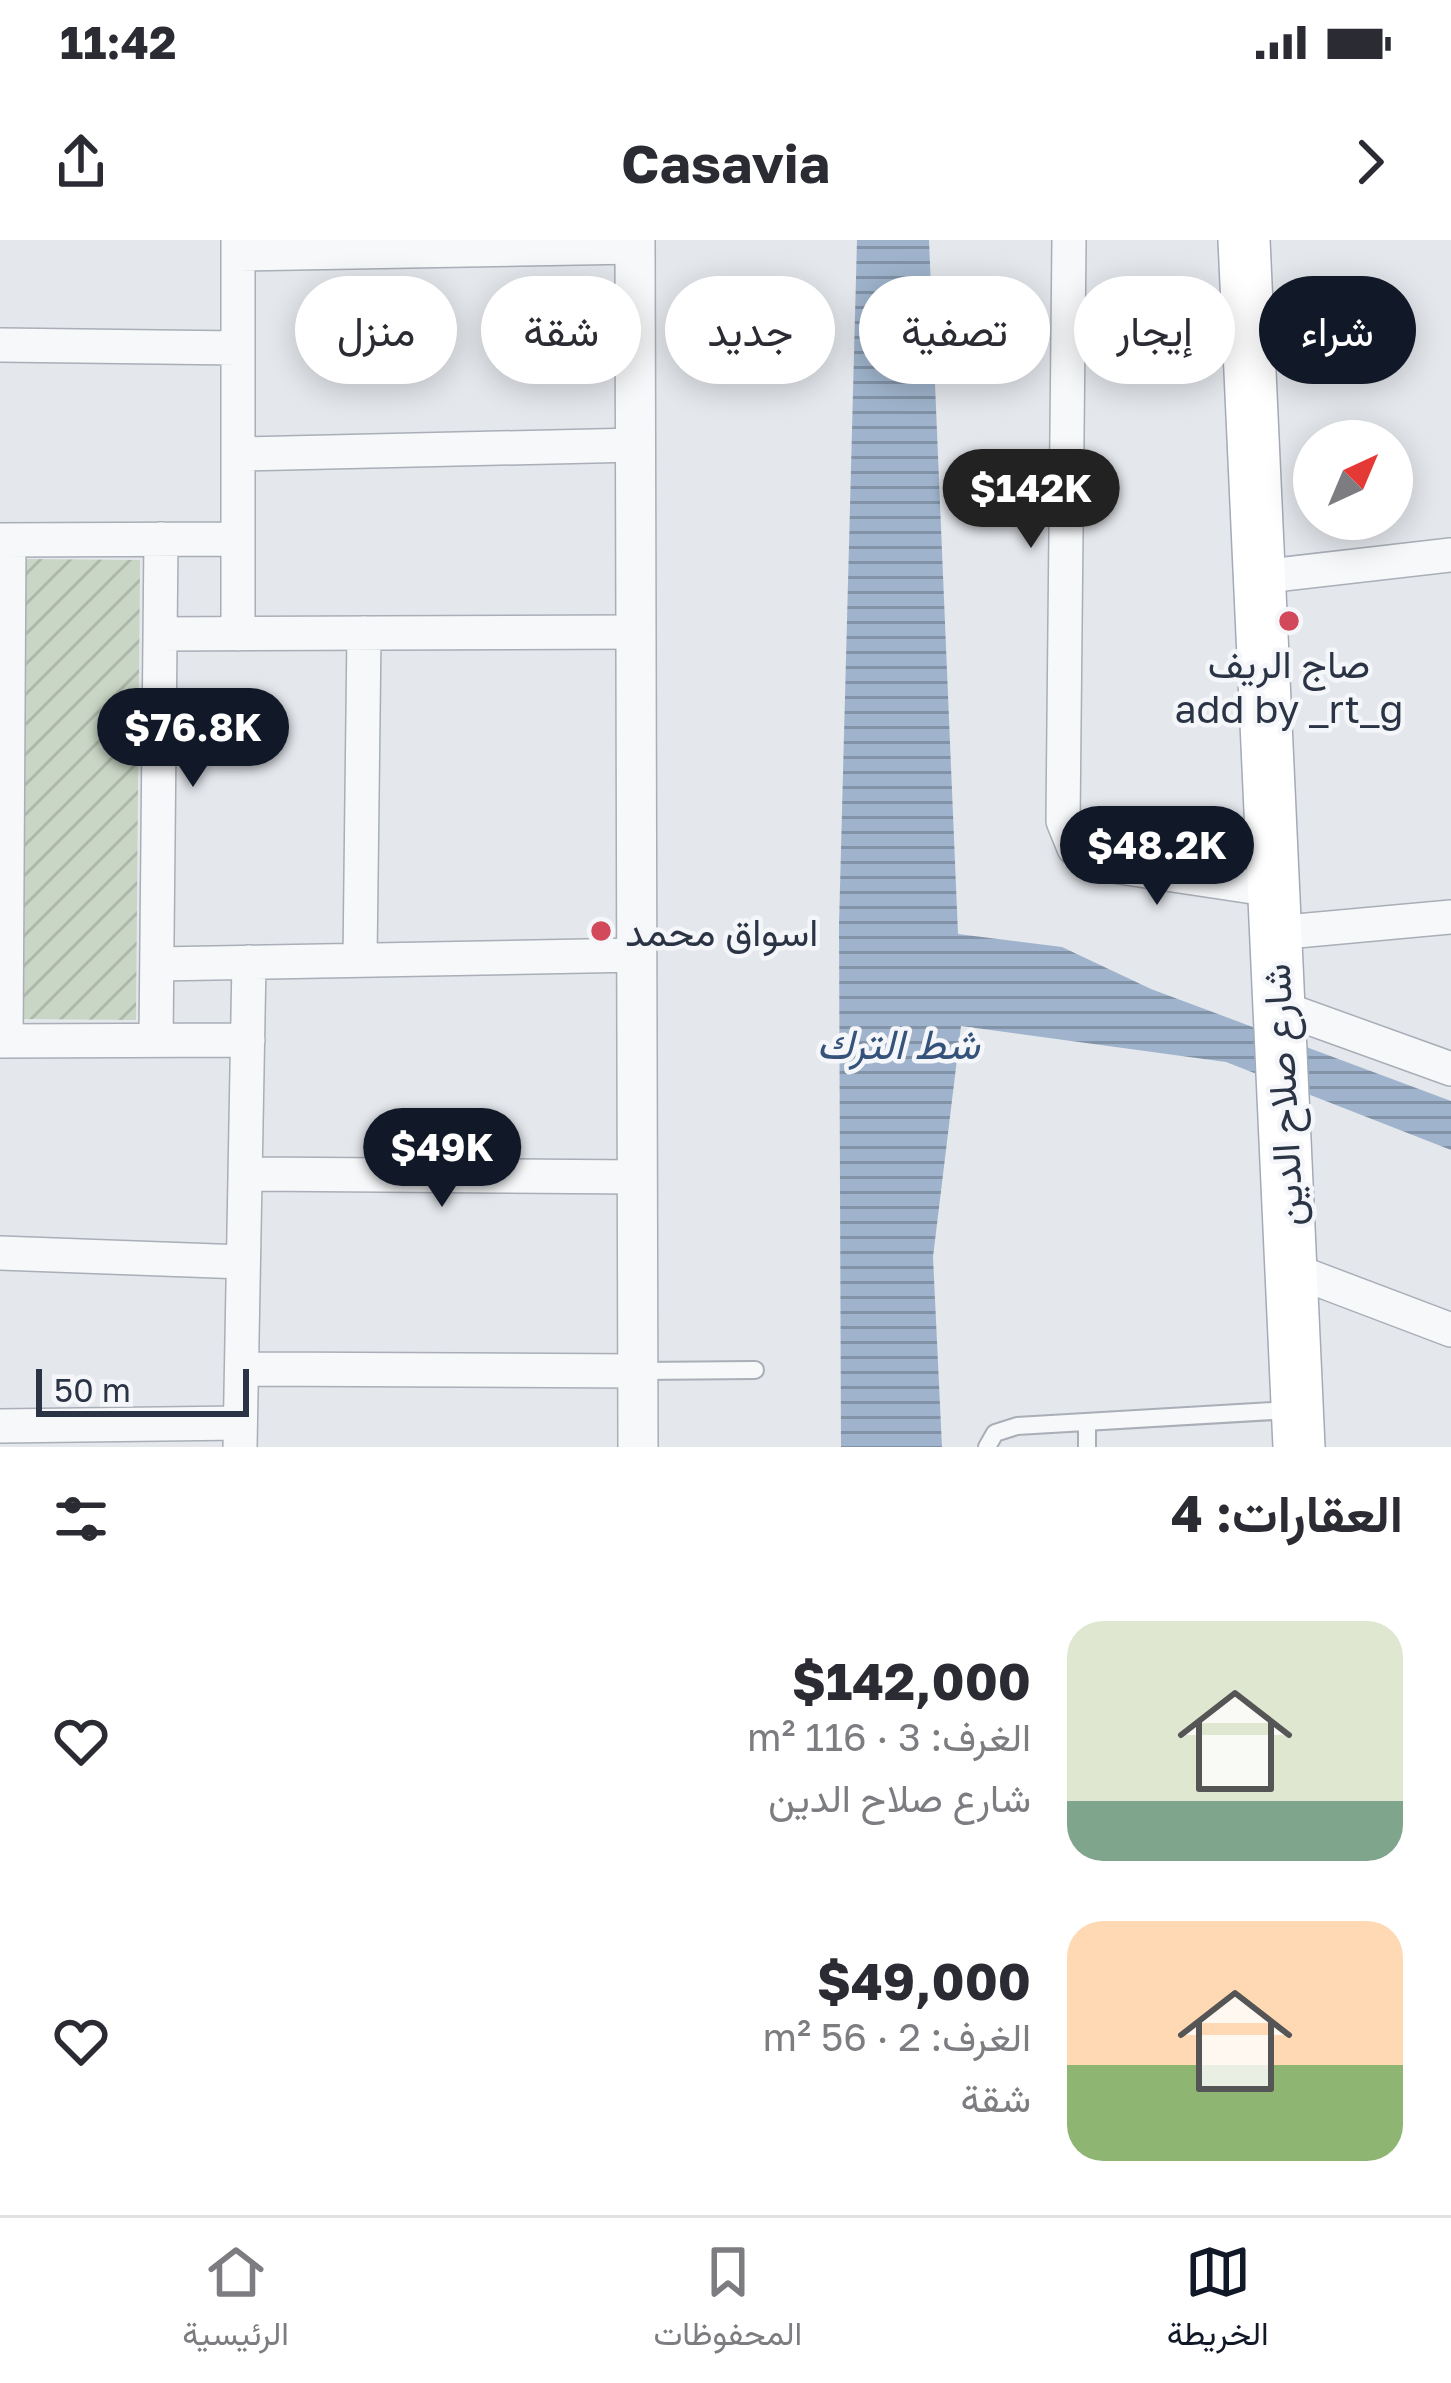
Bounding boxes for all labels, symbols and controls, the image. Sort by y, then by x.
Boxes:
text: 11:42 [60,15,176,69]
icon: share [48,129,114,195]
icon: forward [1337,129,1403,195]
text: Casavia [621,130,830,195]
chip: منزل [295,276,457,384]
chip: شقة [481,276,641,384]
chip: جديد [665,276,835,384]
chip: تصفية [859,276,1050,384]
chip: إيجار [1074,276,1235,384]
chip: شراء [1259,276,1416,384]
north arrow [1293,420,1413,540]
map controls [1293,420,1413,540]
pin: $142K [947,449,1115,551]
text: $142K [970,464,1092,511]
marker: صاج الريف add by _rt_g [1276,608,1302,634]
place label: صاج الريف add by _rt_g [1174,640,1404,732]
pin: $76.8K [95,688,291,790]
text: $76.8K [124,703,262,750]
pin: $48.2K [1059,806,1255,908]
text: $48.2K [1087,821,1227,868]
place label: اسواق محمد [625,908,818,957]
marker: اسواق محمد [588,918,614,944]
street label: شارع صلاح الدين [1252,962,1316,1227]
water label: شط الترك [817,1018,980,1071]
pin: $49K [371,1108,513,1210]
text: $49K [390,1123,494,1170]
scale bar [36,1363,249,1416]
text: 50 m [54,1370,131,1409]
text: العقارات: 4 [1171,1482,1403,1543]
icon: filters [48,1486,114,1552]
text: $142,000 [792,1650,1031,1711]
icon: home [1163,1669,1307,1813]
icon: heart [48,1708,114,1774]
text: الغرف: 3 · 116 m² [747,1713,1031,1760]
text: شارع صلاح الدين [768,1774,1031,1821]
text: $49,000 [817,1950,1031,2011]
icon: home [1163,1969,1307,2113]
icon: heart [48,2008,114,2074]
text: الغرف: 2 · 56 m² [762,2013,1031,2060]
text: شقة [961,2074,1031,2121]
tab: الرئيسية [182,2239,289,2363]
tab: المحفوظات [654,2239,802,2363]
tab: الخريطة [1167,2239,1269,2363]

